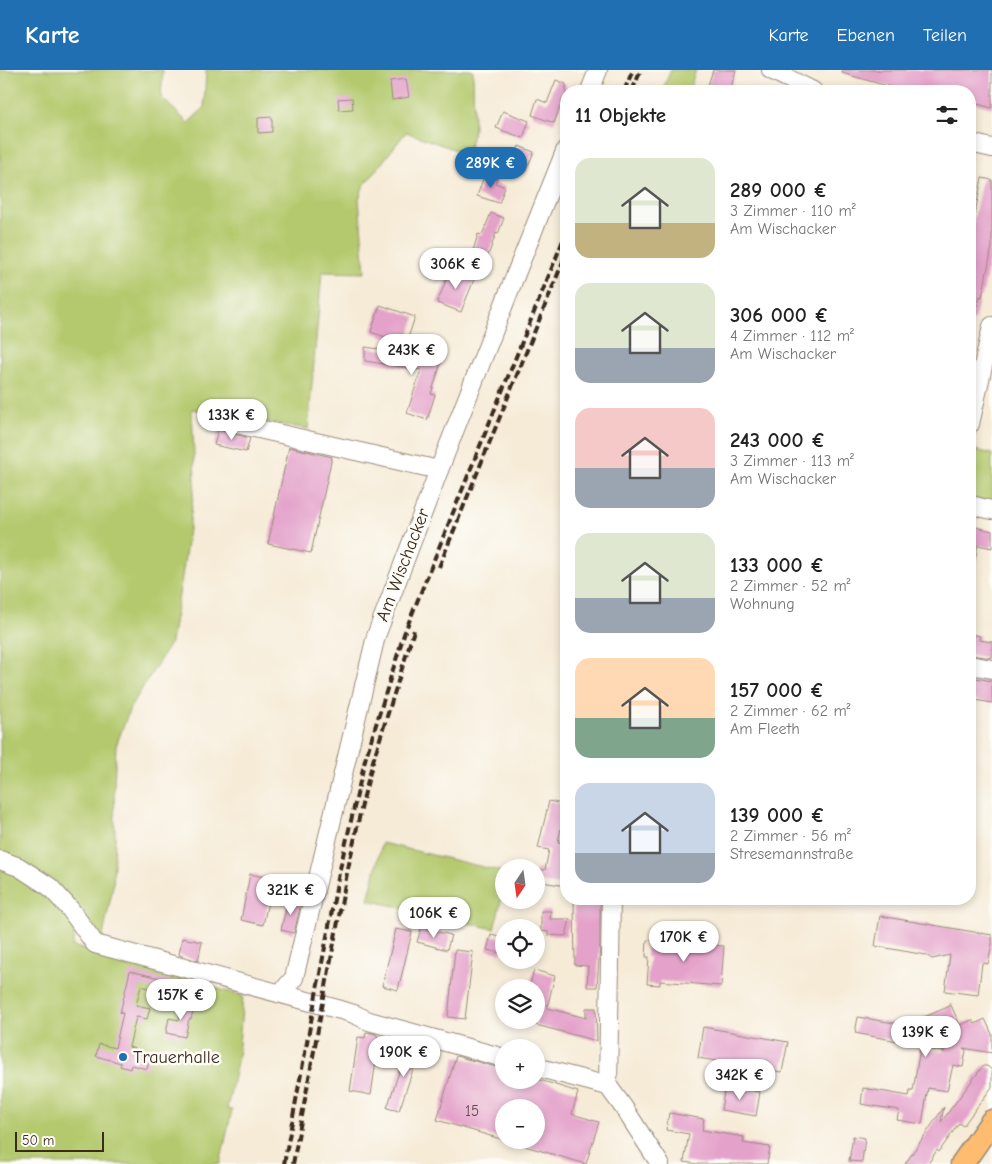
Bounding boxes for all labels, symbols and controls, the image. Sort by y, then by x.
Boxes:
text: Karte [25,21,79,49]
text: Karte [768,25,809,46]
text: Ebenen [837,25,895,46]
text: Teilen [923,25,967,46]
icon: filters [933,101,961,129]
text: 11 Objekte [575,103,666,127]
pin: 289K € [450,146,532,189]
text: 289K € [466,154,516,172]
icon: home [615,178,675,238]
text: 289 000 € [730,178,828,202]
text: 3 Zimmer · 110 m² [730,202,856,220]
text: Am Wischacker [730,220,836,238]
pin: 306K € [415,248,497,290]
text: 306K € [430,255,482,273]
icon: home [615,303,675,363]
text: 306 000 € [730,303,829,327]
text: 4 Zimmer · 112 m² [730,327,854,345]
pin: 243K € [371,334,453,376]
text: 243K € [388,341,436,359]
text: Am Wischacker [730,345,836,363]
pin: 133K € [191,398,273,441]
text: 133K € [208,406,256,424]
icon: home [615,428,675,488]
text: 243 000 € [730,428,826,452]
text: 3 Zimmer · 113 m² [730,452,854,470]
text: Am Wischacker [730,470,836,488]
street label: Am Wischacker [372,505,434,624]
icon: home [615,553,675,613]
text: 133 000 € [730,553,824,577]
text: 2 Zimmer · 52 m² [730,577,851,595]
text: Wohnung [730,595,795,613]
icon: home [615,678,675,738]
text: 157 000 € [730,678,824,702]
text: 2 Zimmer · 62 m² [730,702,851,720]
text: Am Fleeth [730,720,800,738]
icon: home [615,803,675,863]
text: 139 000 € [730,803,825,827]
text: 2 Zimmer · 56 m² [730,827,851,845]
text: Stresemannstraße [730,845,853,863]
north arrow [495,859,545,909]
map controls [495,859,545,1149]
pin: 321K € [250,874,332,916]
text: 321K € [267,881,315,899]
pin: 106K € [393,896,475,939]
text: 106K € [409,904,459,922]
button: locate [495,919,545,969]
pin: 170K € [643,920,725,963]
text: 170K € [660,928,708,946]
pin: 157K € [140,978,222,1021]
button: layers [495,979,545,1029]
text: 157K € [157,986,205,1004]
pin: 139K € [885,1016,967,1058]
text: 139K € [902,1023,950,1041]
pin: 190K € [363,1036,445,1078]
button: + [495,1039,545,1089]
text: 190K € [379,1043,429,1061]
place label: Trauerhalle [133,1047,220,1068]
marker: Trauerhalle [117,1051,129,1063]
pin: 342K € [699,1058,781,1101]
text: 342K € [715,1066,765,1084]
button: − [495,1099,545,1149]
house number: 15 [465,1102,479,1120]
scale bar [15,1129,104,1152]
text: 50 m [22,1132,54,1149]

